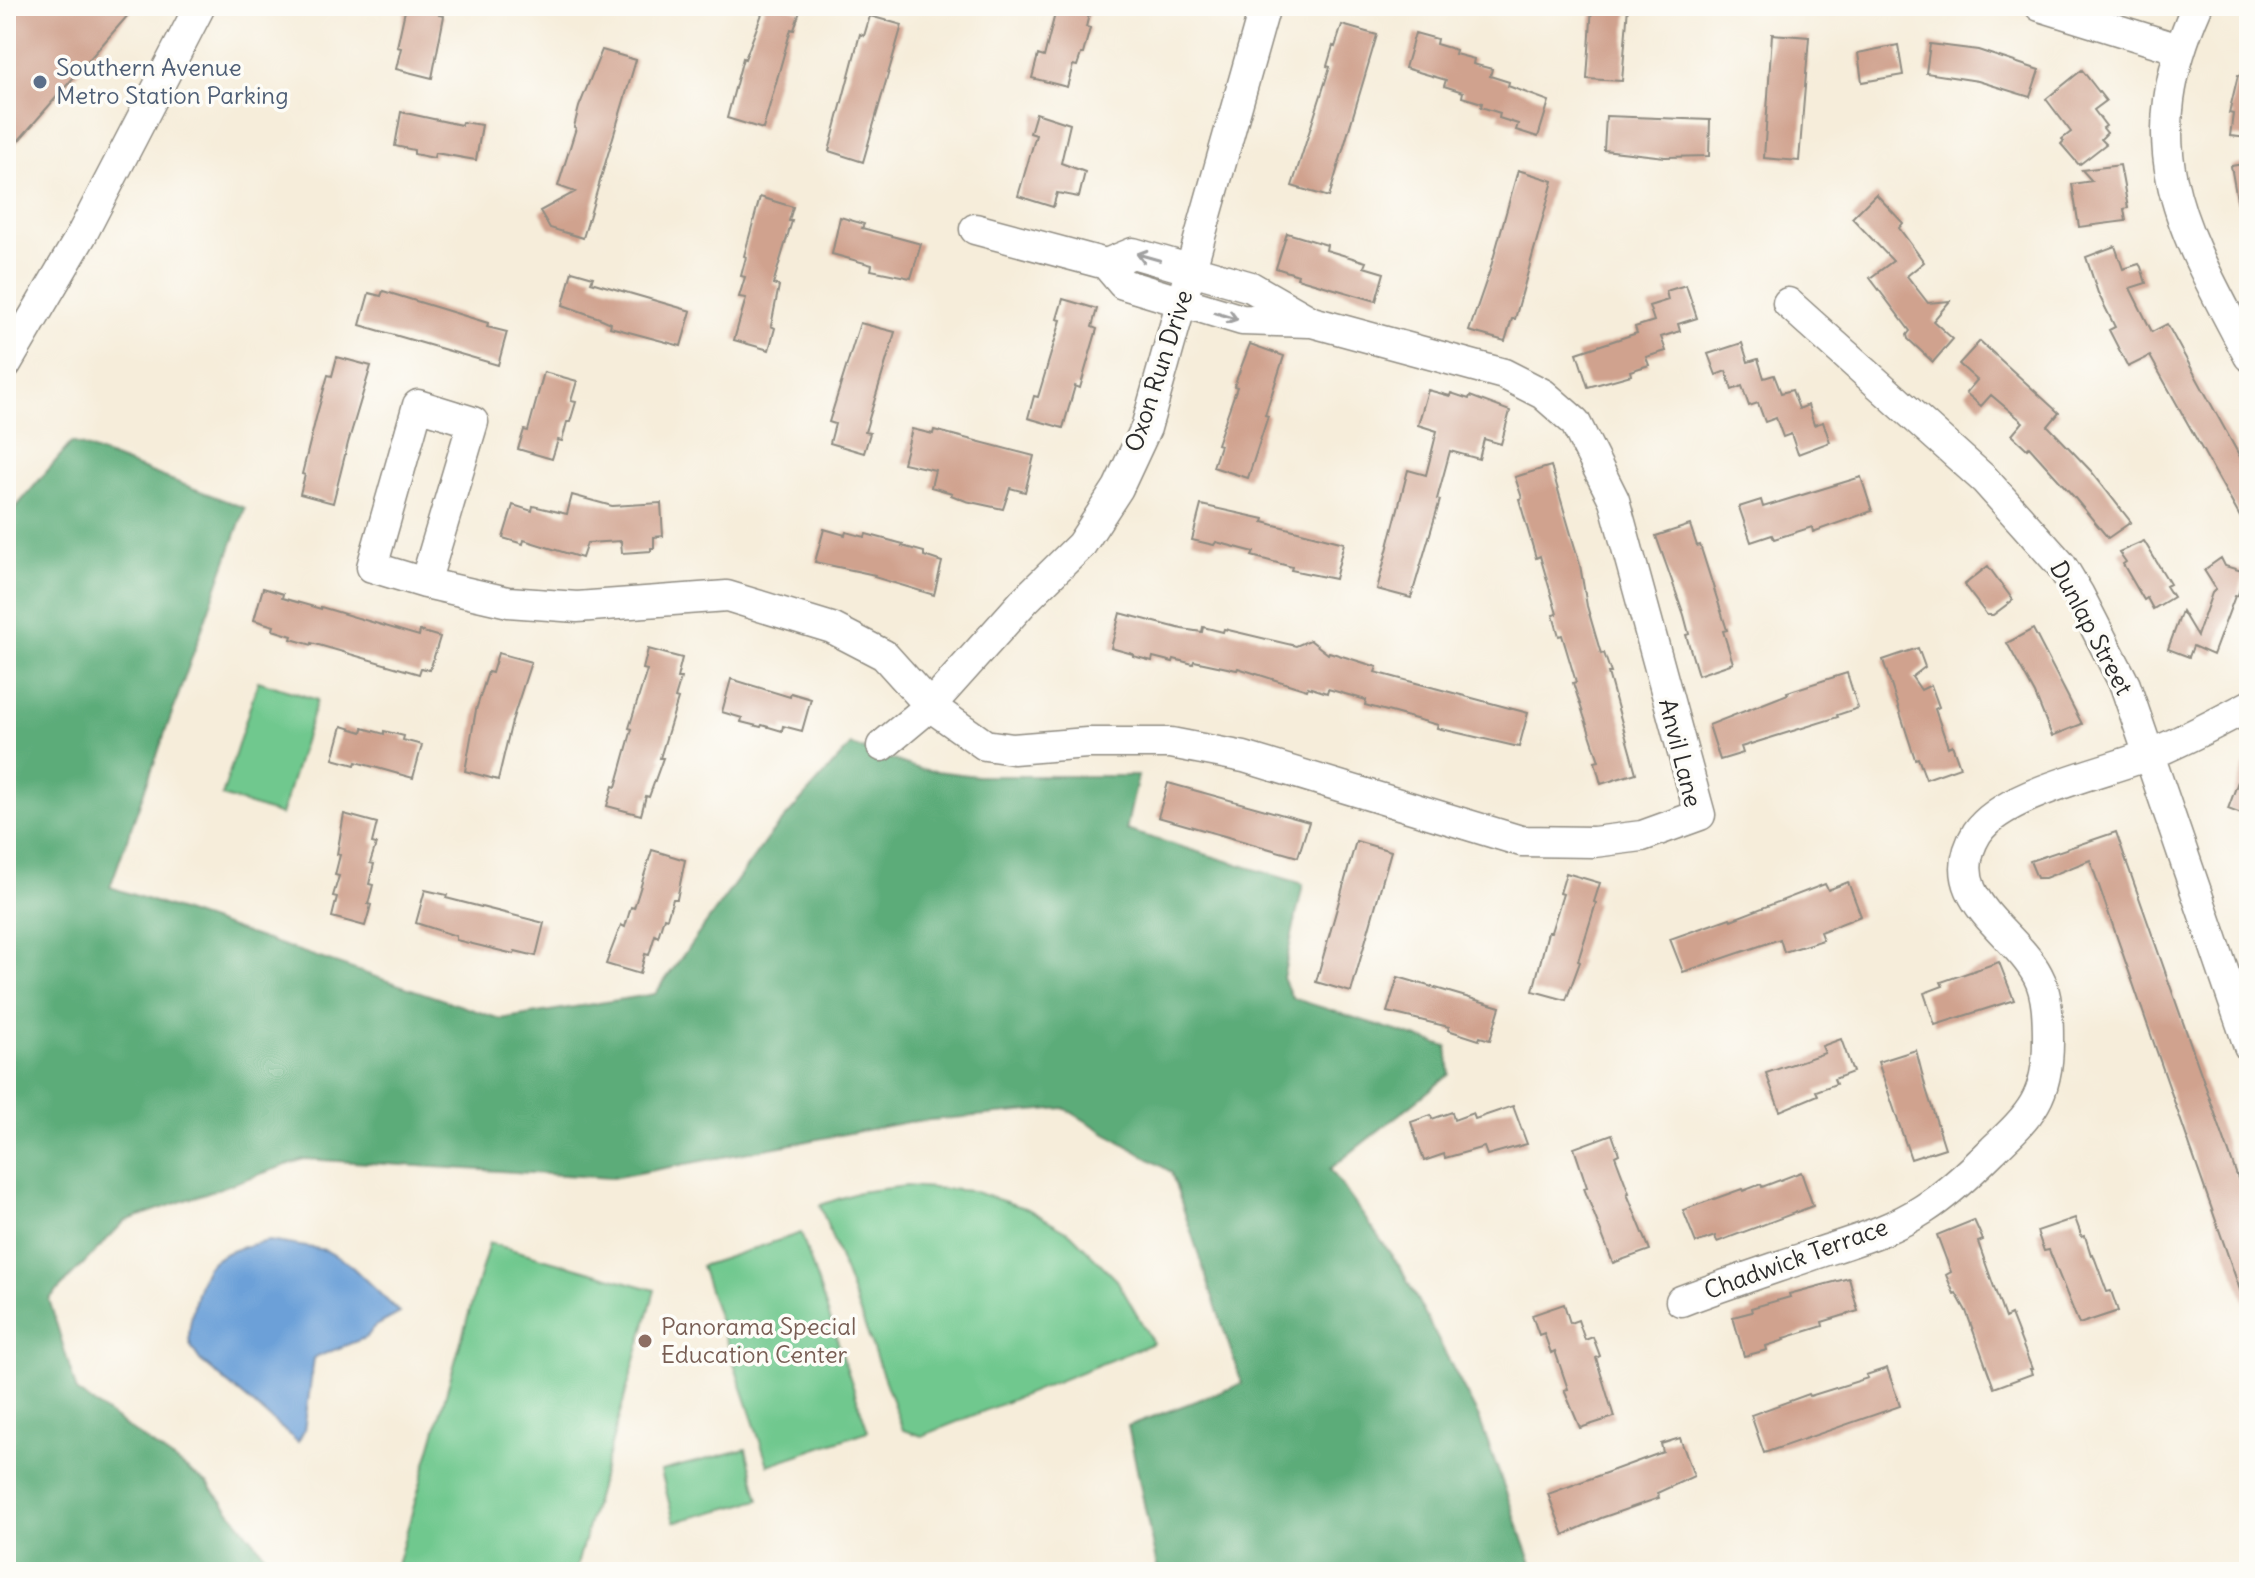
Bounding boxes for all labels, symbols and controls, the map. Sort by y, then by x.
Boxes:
place label: Southern Avenue Metro Station Parking [56,52,289,110]
marker: Southern Avenue Metro Station Parking [31,73,49,91]
one-way arrow [1136,249,1162,264]
street label: Oxon Run Drive [1118,286,1198,455]
one-way arrow [1213,309,1238,324]
street label: Dunlap Street [2044,555,2140,700]
street label: Anvil Lane [1653,695,1709,810]
street label: Chadwick Terrace [1700,1211,1892,1305]
place label: Panorama Special Education Center [661,1311,856,1369]
marker: Panorama Special Education Center [636,1332,654,1350]

